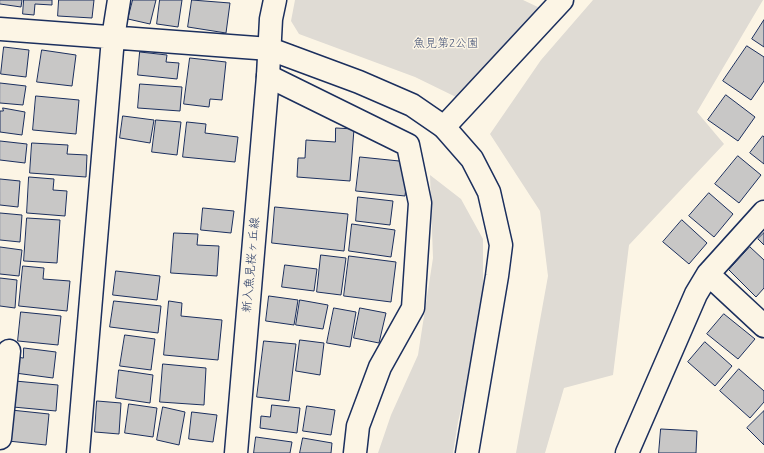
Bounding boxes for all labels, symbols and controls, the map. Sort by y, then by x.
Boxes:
park label: 魚見第2公園 [413,37,479,51]
street label: 新入魚見桜ヶ丘線 [241,217,263,313]

